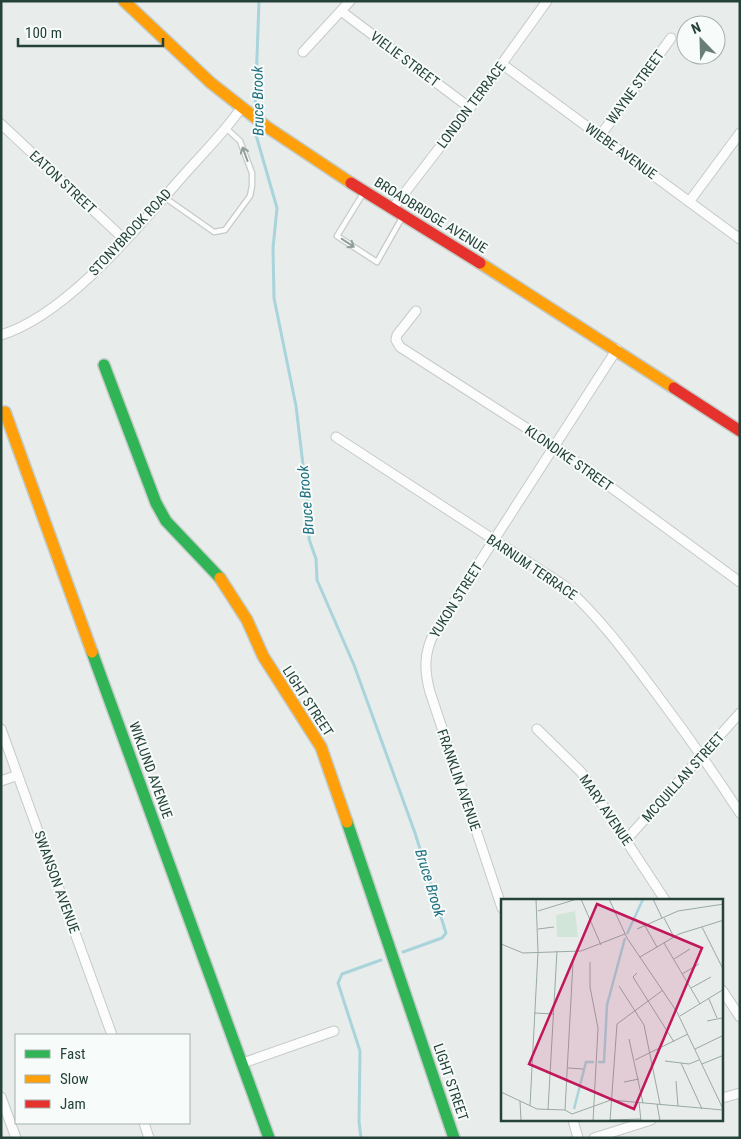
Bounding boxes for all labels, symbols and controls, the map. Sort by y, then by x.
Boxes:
scale bar [18,15,162,47]
north arrow [676,15,726,65]
text: N [689,19,703,37]
text: 100 m [25,24,62,42]
street label: VIELIE STREET [367,28,443,90]
street label: WAYNE STREET [603,47,667,127]
street label: LONDON TERRACE [434,59,509,151]
water label: Bruce Brook [248,66,268,136]
street label: WIEBE AVENUE [582,120,660,182]
street label: EATON STREET [27,147,99,217]
one-way arrow [239,147,249,162]
street label: BROADBRIDGE AVENUE [372,174,490,256]
street label: STONYBROOK ROAD [86,185,174,279]
one-way arrow [340,238,354,248]
street label: KLONDIKE STREET [522,422,616,494]
water label: Bruce Brook [294,464,318,536]
street label: BARNUM TERRACE [484,531,580,603]
street label: YUKON STREET [427,559,485,641]
street label: LIGHT STREET [279,663,337,739]
street label: WIKLUND AVENUE [126,720,176,821]
street label: FRANKLIN AVENUE [434,727,484,833]
street label: MCQUILLAN STREET [639,729,727,825]
street label: MARY AVENUE [576,771,636,849]
street label: SWANSON AVENUE [31,829,83,935]
water label: Bruce Brook [411,847,449,919]
inset map [501,899,724,1122]
legend [15,1034,190,1124]
street label: LIGHT STREET [430,1041,472,1123]
text: Fast [60,1045,85,1063]
text: Slow [60,1070,89,1088]
text: Jam [60,1095,86,1113]

